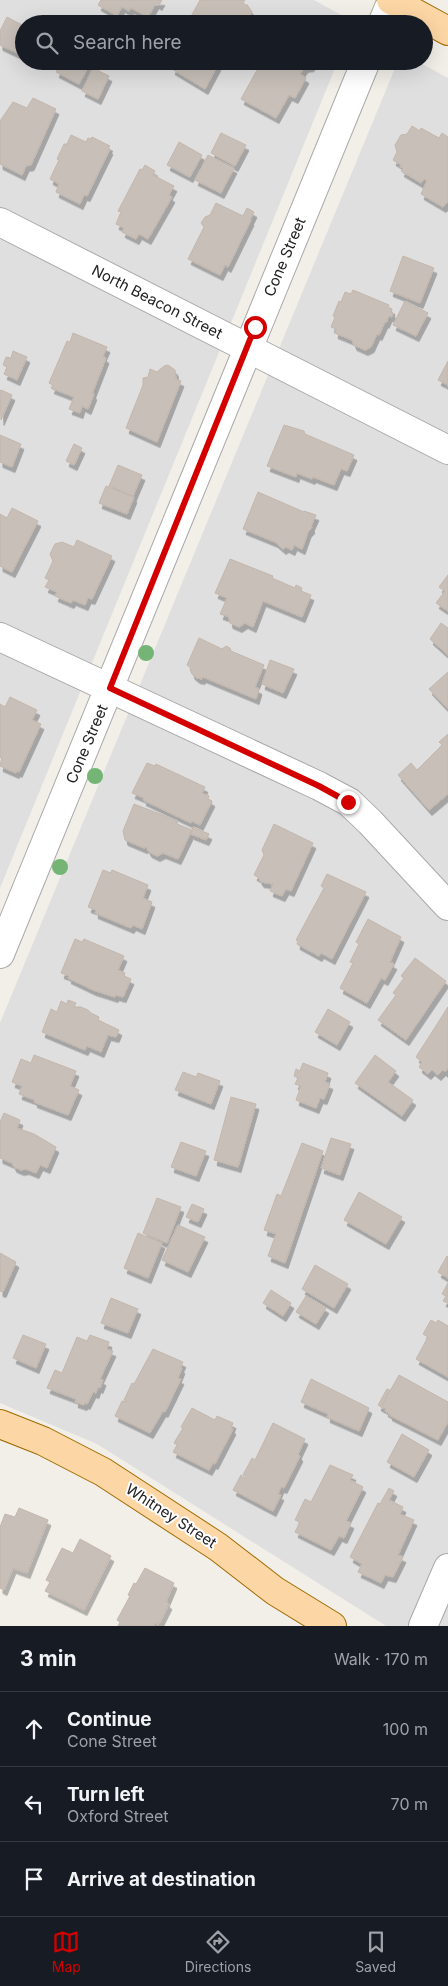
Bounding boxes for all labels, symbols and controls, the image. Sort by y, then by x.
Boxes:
search box [15,15,433,70]
icon: search [33,29,61,57]
text: Search here [73,31,182,54]
street label: Cone Street [259,214,310,299]
street label: North Beacon Street [89,260,226,343]
route start [244,316,267,339]
street label: Cone Street [61,701,112,786]
route end [337,791,360,814]
street label: Whitney Street [122,1479,220,1552]
text: 3 min [20,1646,76,1671]
text: Walk · 170 m [334,1649,428,1669]
text: Continue [67,1708,152,1731]
icon: ahead [20,1715,48,1743]
text: 100 m [383,1719,428,1739]
text: Cone Street [67,1731,157,1751]
text: Turn left [67,1783,145,1806]
icon: left [20,1790,48,1818]
text: 70 m [391,1794,428,1814]
text: Oxford Street [67,1806,169,1826]
icon: arrive [20,1865,48,1893]
text: Arrive at destination [67,1868,256,1891]
tab: Map [52,1928,81,1975]
tab: Directions [185,1928,251,1975]
tab: Saved [355,1928,396,1975]

